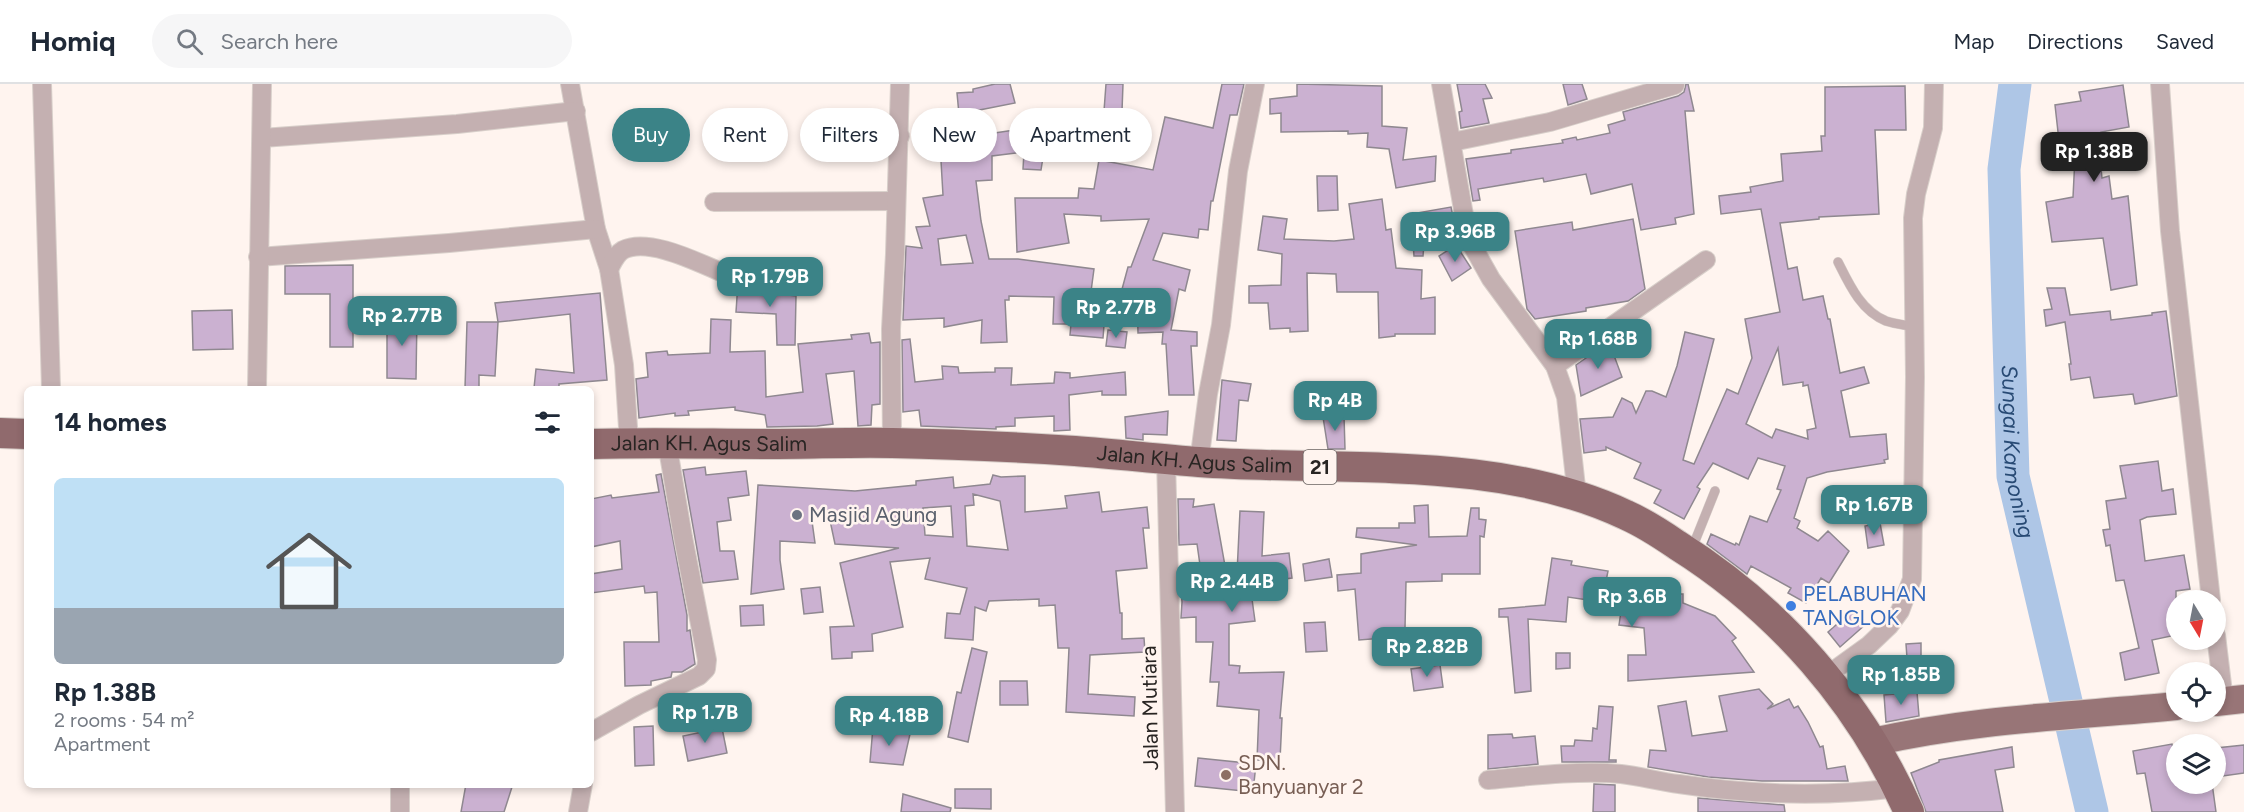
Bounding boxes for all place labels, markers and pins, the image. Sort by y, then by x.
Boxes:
pin: Rp 1.38B [2032,132,2156,183]
pin: Rp 3.96B [1393,212,1517,263]
pin: Rp 1.79B [708,257,832,308]
pin: Rp 2.77B [1054,288,1178,339]
pin: Rp 2.77B [340,296,464,347]
pin: Rp 1.68B [1536,319,1660,370]
pin: Rp 4B [1293,381,1377,432]
pin: Rp 1.67B [1812,485,1936,536]
place label: Masjid Agung [809,502,937,527]
marker: Masjid Agung [790,508,804,522]
pin: Rp 2.44B [1170,562,1294,613]
pin: Rp 3.6B [1577,577,1687,628]
place label: PELABUHAN TANGLOK [1803,581,1927,630]
marker: PELABUHAN TANGLOK [1784,599,1798,613]
pin: Rp 2.82B [1365,627,1489,678]
pin: Rp 1.85B [1839,655,1963,706]
pin: Rp 1.7B [650,693,760,744]
pin: Rp 4.18B [827,696,951,747]
place label: SDN. Banyuanyar 2 [1238,750,1364,799]
marker: SDN. Banyuanyar 2 [1219,768,1233,782]

